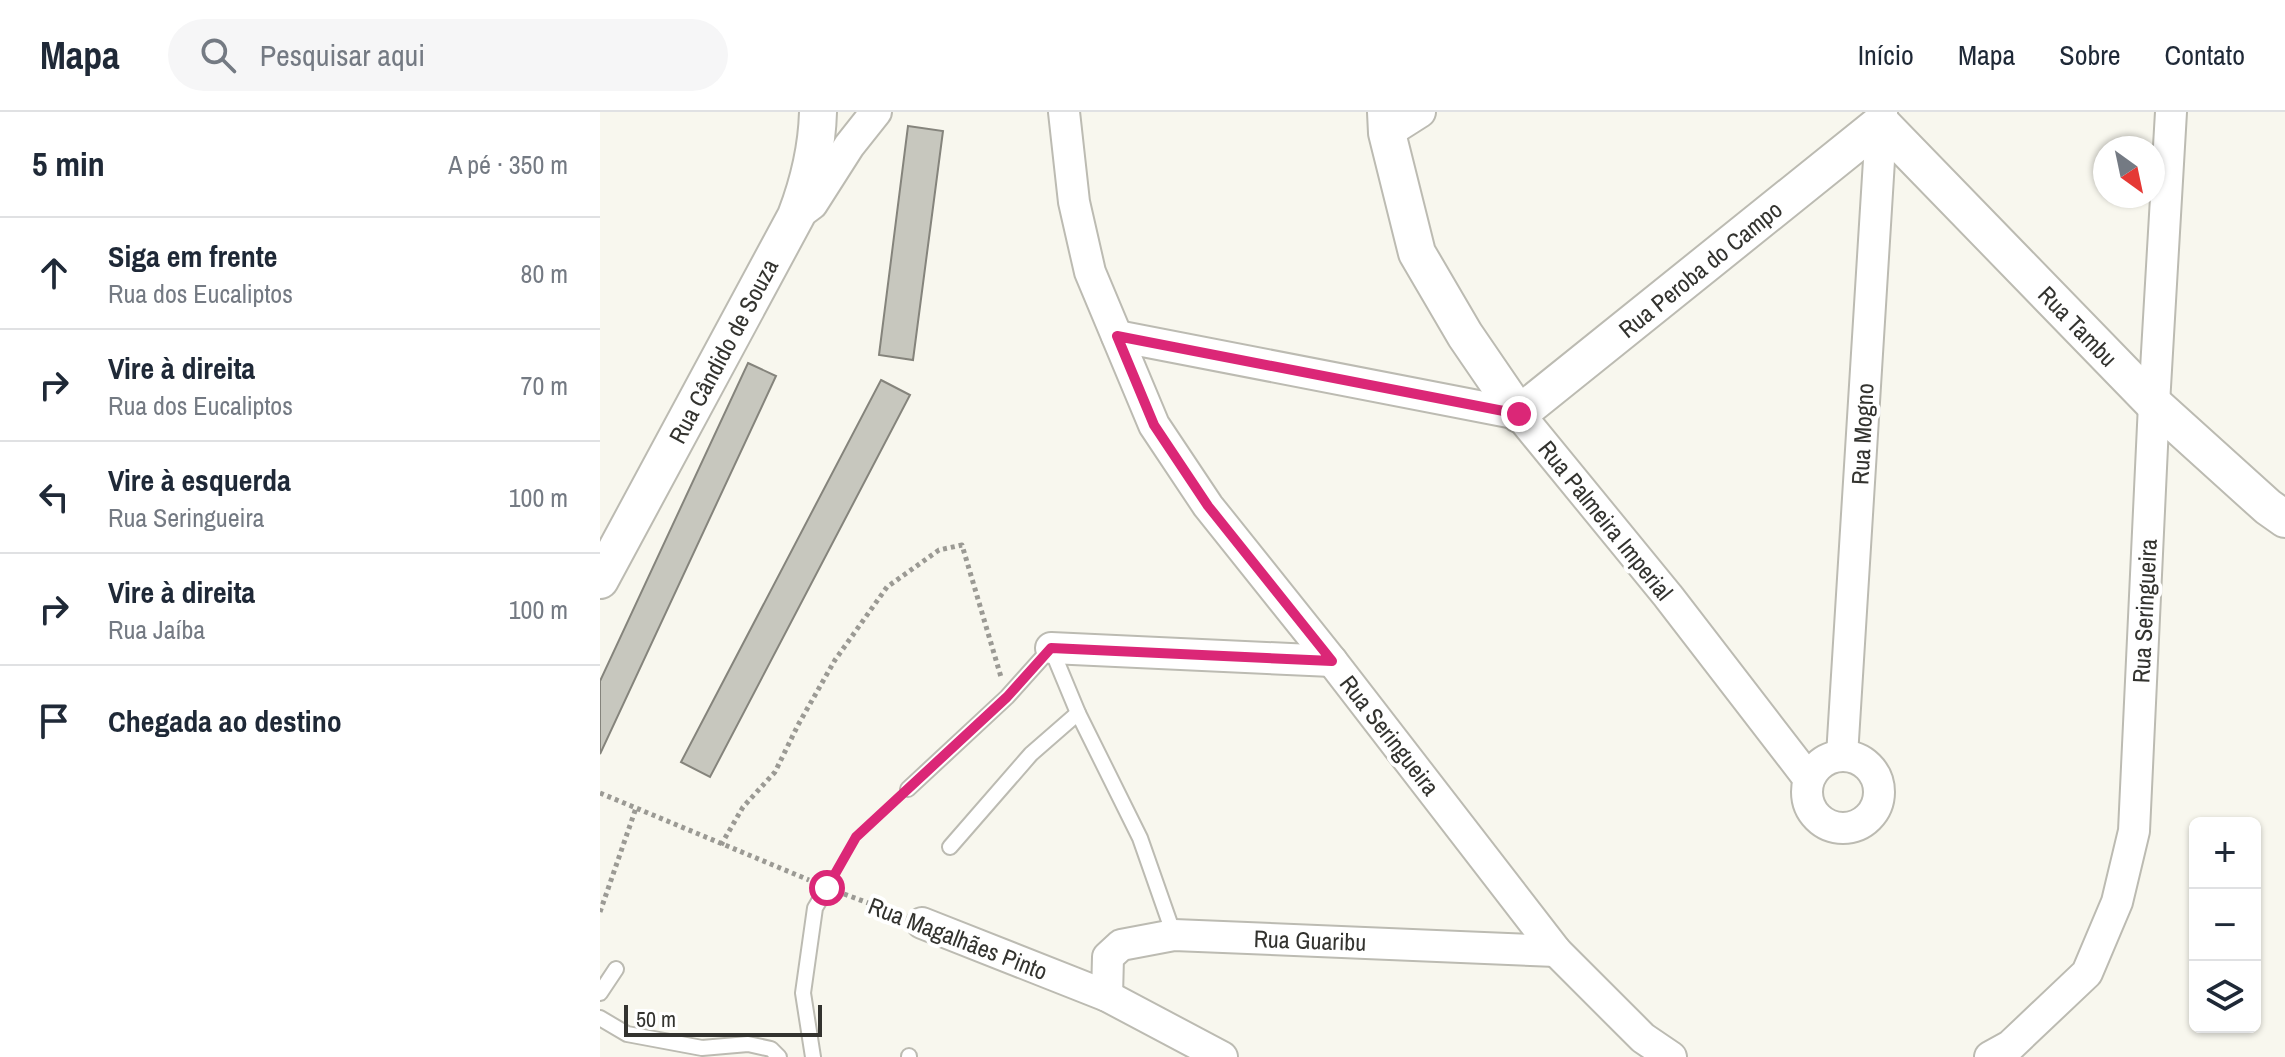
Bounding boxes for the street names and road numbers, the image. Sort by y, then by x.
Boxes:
street label: Rua Peroba do Campo [1612,193,1788,345]
street label: Rua Cândido de Souza [661,253,785,449]
street label: Rua Tambu [2032,279,2124,373]
street label: Rua Mogno [1843,382,1881,486]
street label: Rua Palmeira Imperial [1532,433,1680,607]
street label: Rua Seringueira [2124,538,2164,684]
street label: Rua Seringueira [1333,668,1447,802]
street label: Rua Magalhães Pinto [864,889,1052,987]
street label: Rua Guaribu [1253,922,1367,958]

